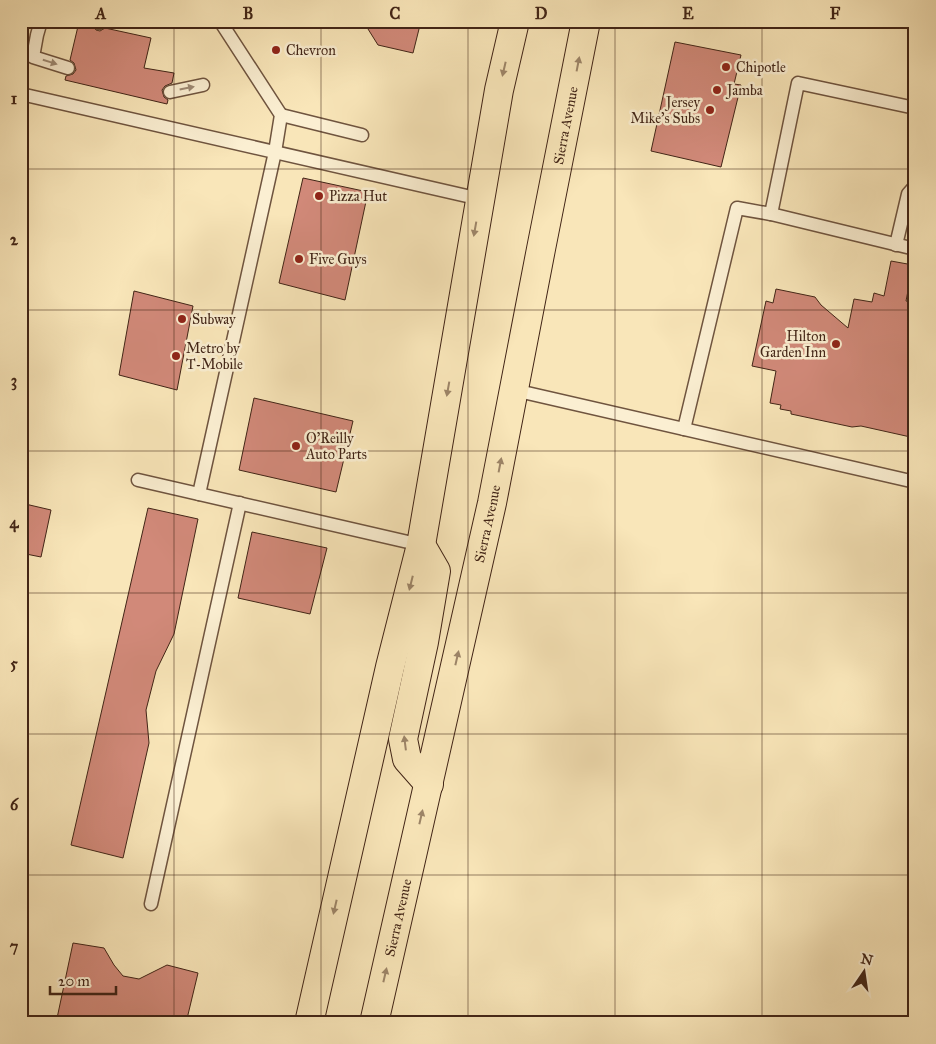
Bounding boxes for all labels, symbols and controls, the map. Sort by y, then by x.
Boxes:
text: A [95,4,107,23]
text: B [243,4,253,23]
text: C [390,4,401,23]
text: D [535,4,548,23]
text: E [682,4,694,23]
text: F [830,4,841,23]
place label: Chevron [286,42,336,59]
marker: Chevron [270,44,282,56]
one-way arrow [574,56,582,72]
one-way arrow [42,59,57,67]
place label: Chipotle [736,59,786,76]
one-way arrow [500,61,508,76]
marker: Chipotle [720,61,732,73]
place label: Jamba [725,82,763,100]
one-way arrow [179,84,194,92]
marker: Jamba [711,84,723,96]
street label: Sierra Avenue [550,85,582,166]
text: 1 [11,89,18,108]
place label: Jersey Mike's Subs [631,94,700,127]
marker: Jersey Mike's Subs [704,104,716,116]
place label: Pizza Hut [329,188,387,205]
marker: Pizza Hut [313,190,325,202]
one-way arrow [471,221,479,237]
text: 2 [10,230,19,249]
place label: Five Guys [309,251,367,268]
marker: Five Guys [293,253,305,265]
place label: Subway [192,311,236,328]
marker: Subway [176,313,188,325]
place label: Hilton Garden Inn [760,328,826,361]
marker: Hilton Garden Inn [830,338,842,350]
place label: Metro by T-Mobile [186,340,243,373]
marker: Metro by T-Mobile [170,350,182,362]
text: 3 [11,371,17,391]
one-way arrow [443,381,451,397]
place label: O'Reilly Auto Parts [305,430,367,463]
marker: O'Reilly Auto Parts [290,440,302,452]
one-way arrow [496,457,504,473]
street label: Sierra Avenue [471,483,504,564]
text: 4 [10,513,20,533]
one-way arrow [407,575,415,590]
one-way arrow [453,651,461,666]
text: 5 [10,654,18,673]
one-way arrow [401,735,409,751]
text: 6 [10,795,19,814]
one-way arrow [417,809,425,824]
street label: Sierra Avenue [381,877,415,958]
one-way arrow [331,899,339,914]
text: 7 [10,937,19,956]
north arrow [838,946,888,996]
text: N [859,950,875,969]
scale bar [50,964,116,996]
one-way arrow [381,968,389,983]
text: 20 m [58,972,90,990]

